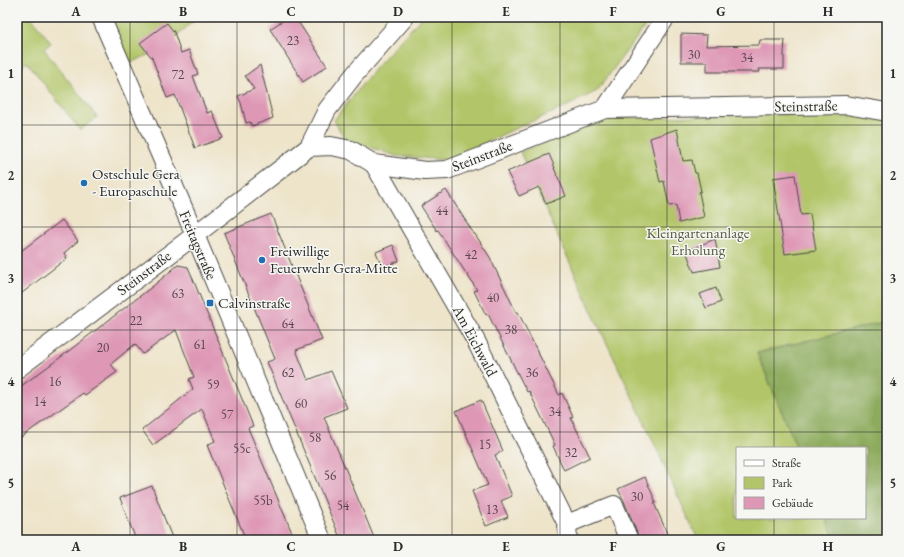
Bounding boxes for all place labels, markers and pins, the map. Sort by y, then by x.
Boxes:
place label: Ostschule Gera - Europaschule [92,164,180,200]
marker: Ostschule Gera - Europaschule [79,178,89,188]
place label: Freiwillige Feuerwehr Gera-Mitte [270,241,398,277]
marker: Freiwillige Feuerwehr Gera-Mitte [257,255,267,265]
place label: Calvinstraße [218,293,291,312]
marker: Calvinstraße [205,298,215,308]

